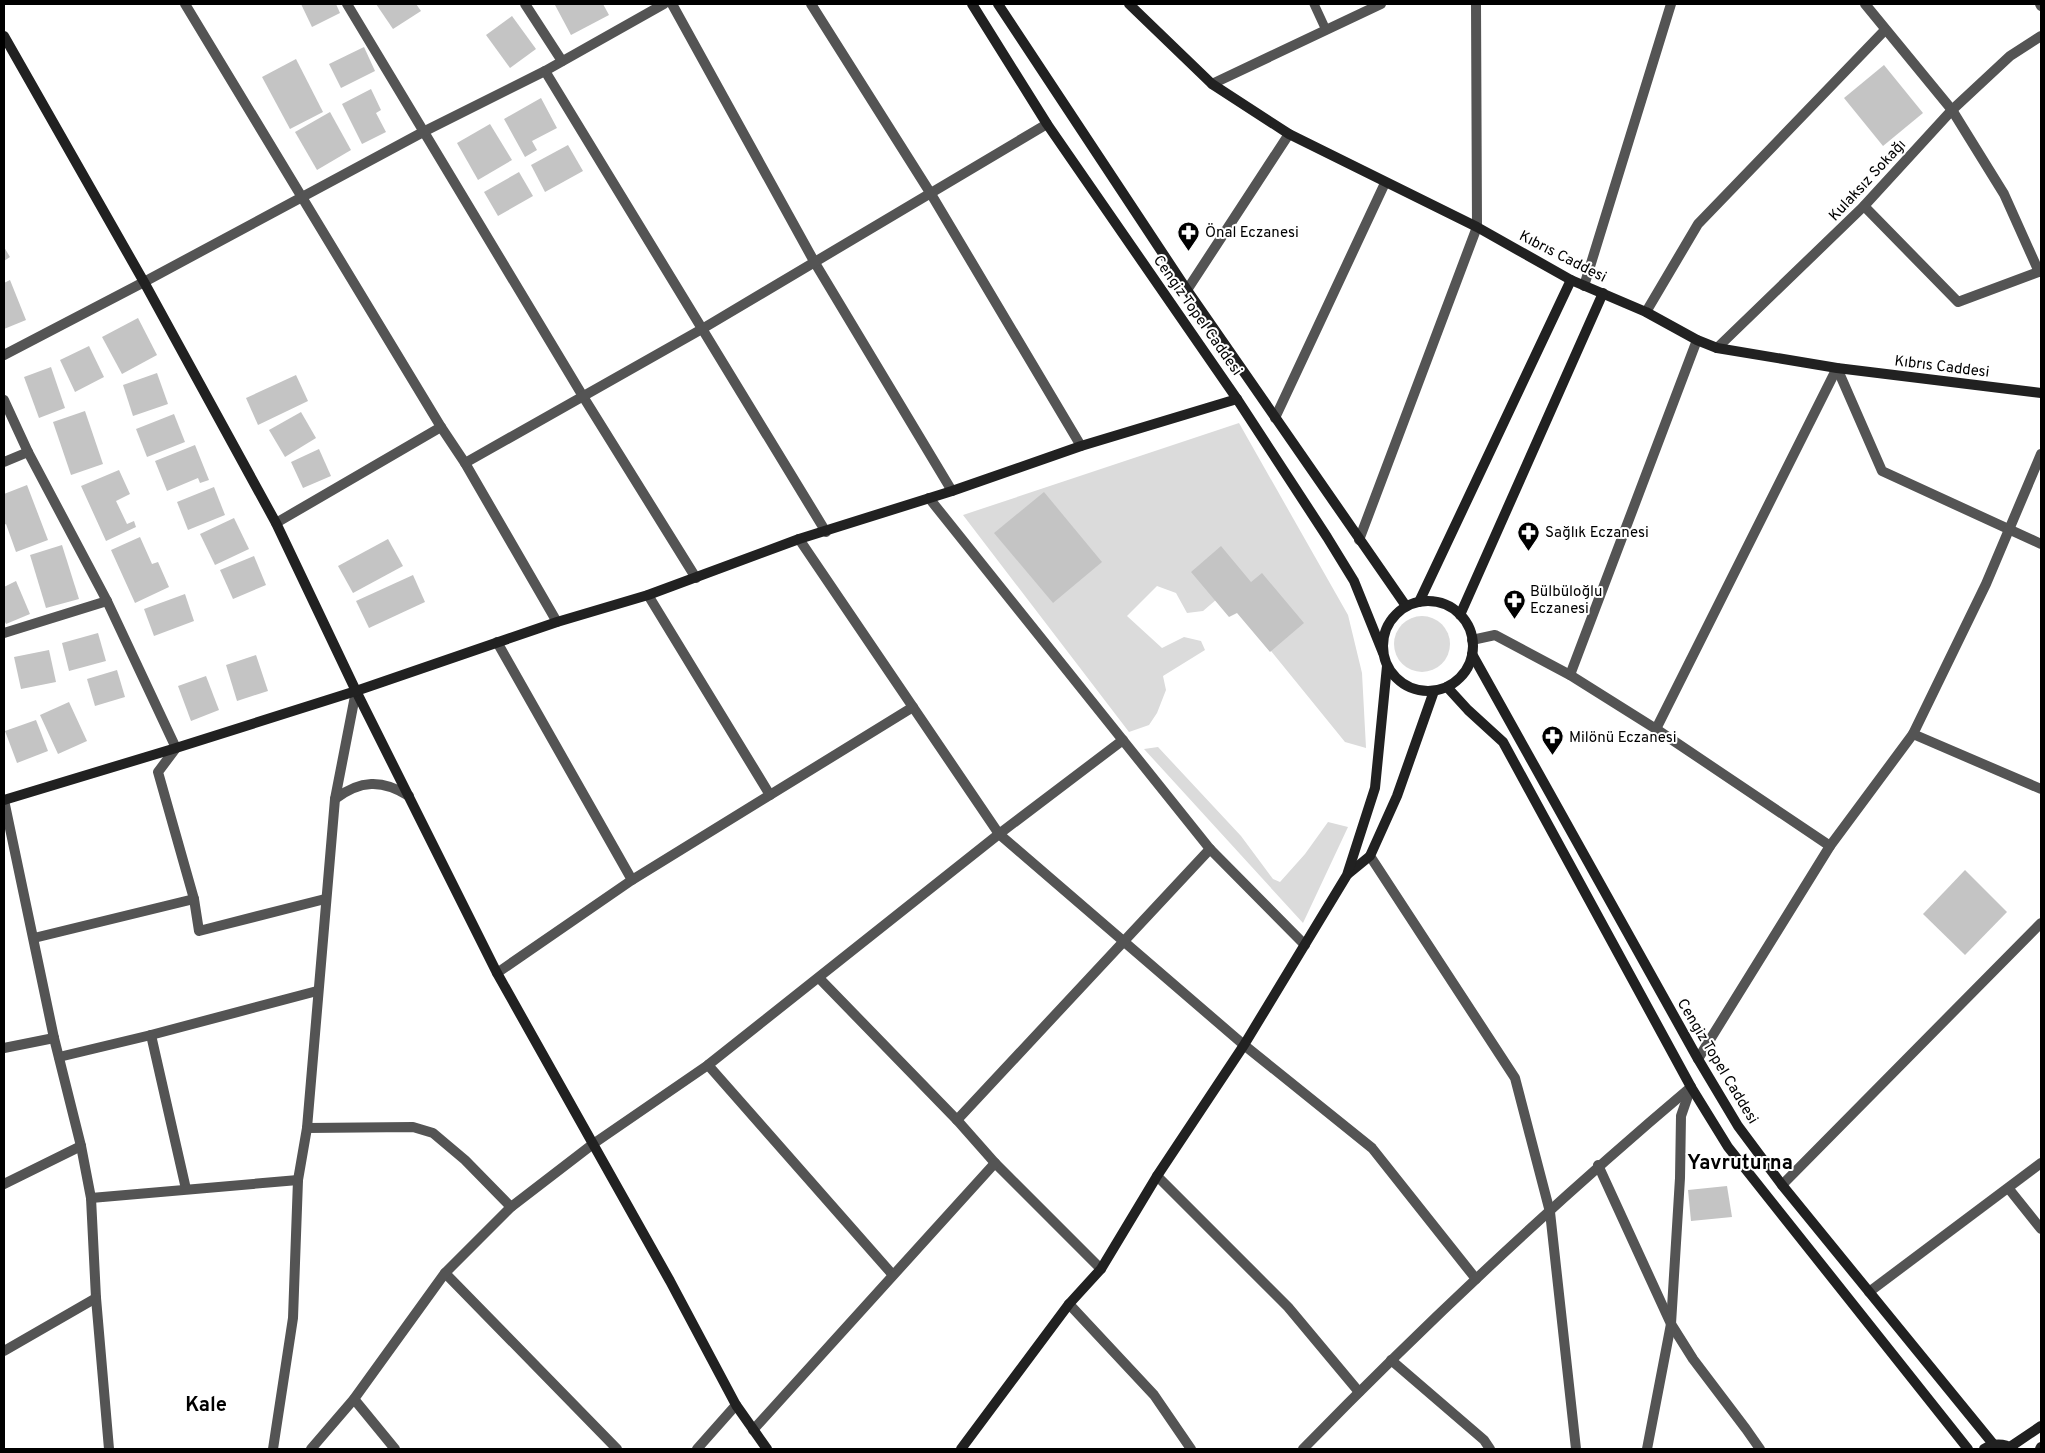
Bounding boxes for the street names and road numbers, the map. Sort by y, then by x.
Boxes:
street label: Kulaksız Sokağı [1825,136,1911,226]
street label: Kıbrıs Caddesi [1515,227,1609,288]
street label: Cengiz Topel Caddesi [1148,252,1246,380]
street label: Kıbrıs Caddesi [1893,352,1990,383]
street label: Cengiz Topel Caddesi [1672,996,1762,1128]

